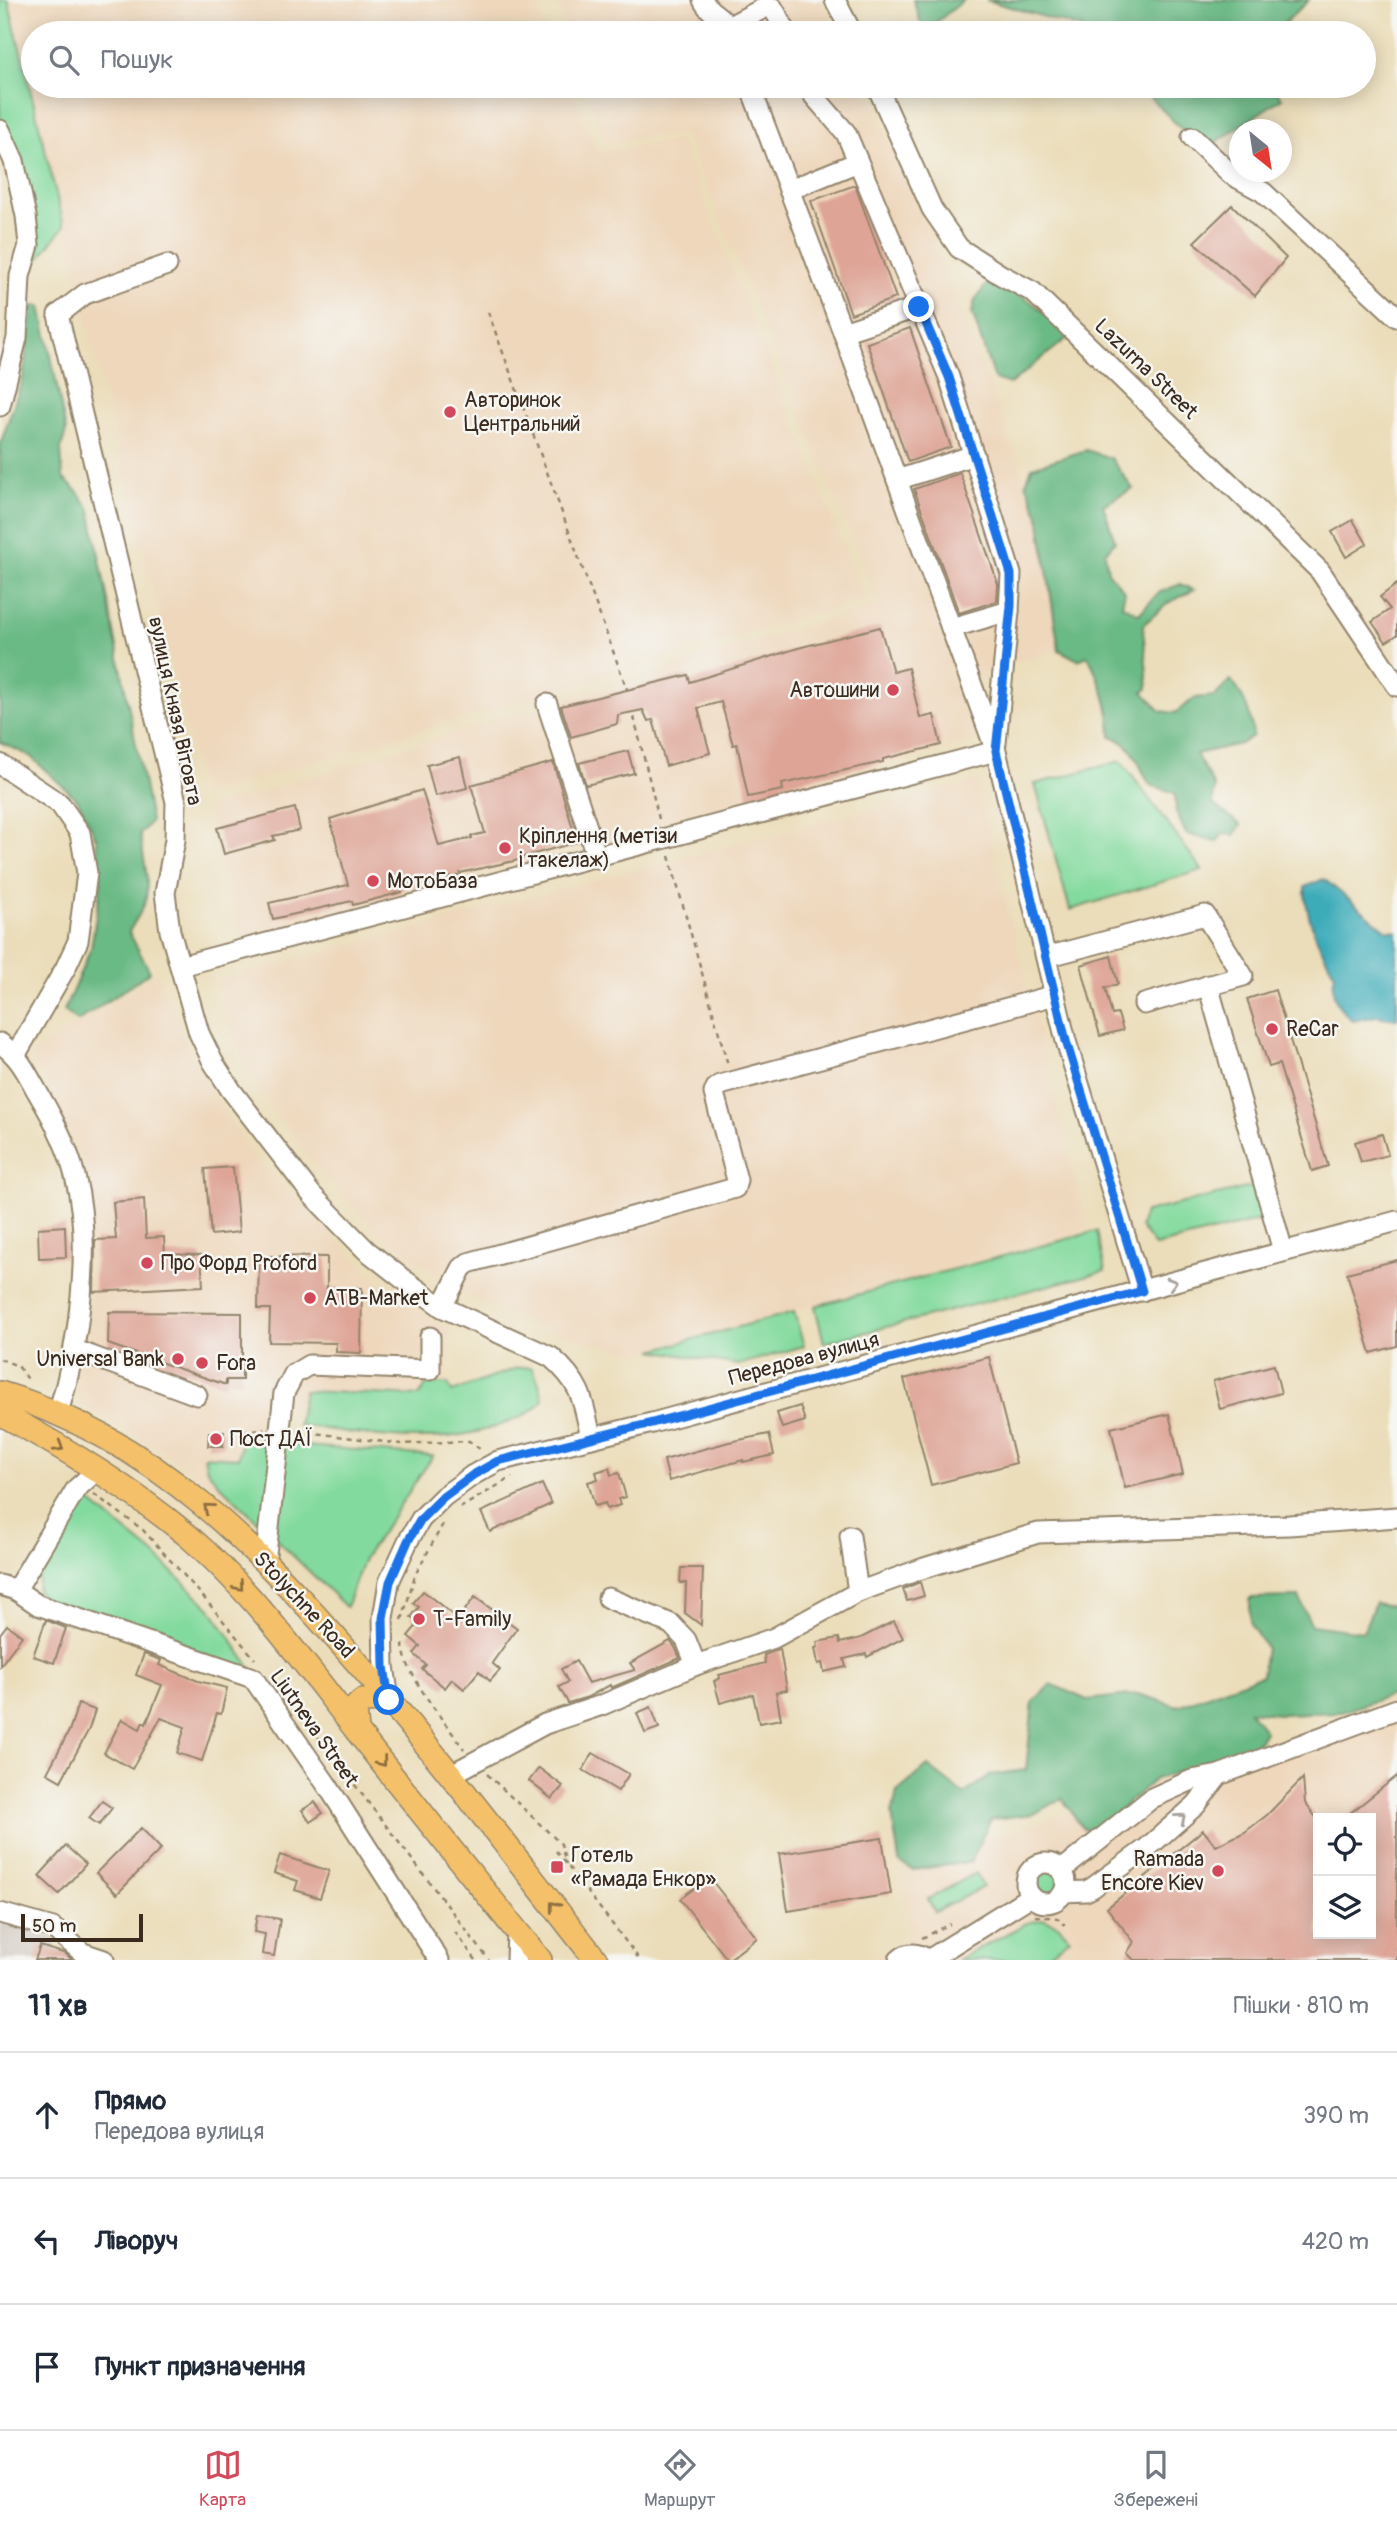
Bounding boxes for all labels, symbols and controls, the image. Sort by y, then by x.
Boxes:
search box [21,21,1376,98]
icon: search [45,41,83,79]
text: Пошук [101,44,174,76]
north arrow [1229,119,1292,182]
route end [903,291,934,322]
street label: Lazurna Street [1089,313,1204,426]
place label: Авторинок Центральний [464,387,581,438]
marker: Авторинок Центральний [442,404,458,420]
street label: вулиця Князя Вітовта [142,614,208,808]
place label: Автошини [789,677,879,704]
marker: Автошини [885,682,901,698]
place label: Кріплення (метізи і такелаж) [519,823,677,874]
marker: Кріплення (метізи і такелаж) [497,840,513,856]
place label: МотоБаза [387,868,477,895]
marker: МотоБаза [365,873,381,889]
place label: ReCar [1286,1016,1339,1043]
marker: ReCar [1264,1021,1280,1037]
place label: Про Форд Proford [161,1250,317,1277]
marker: Про Форд Proford [139,1255,155,1271]
one-way arrow [1166,1277,1178,1291]
place label: ATB-Market [324,1285,429,1312]
marker: ATB-Market [302,1290,318,1306]
street label: Передова вулиця [726,1326,882,1392]
place label: Universal Bank [36,1346,164,1373]
place label: Fora [216,1350,256,1377]
marker: Universal Bank [170,1351,186,1367]
marker: Fora [194,1355,210,1371]
place label: Пост ДАЇ [230,1426,313,1453]
marker: Пост ДАЇ [208,1431,224,1447]
one-way arrow [52,1439,65,1452]
one-way arrow [203,1504,216,1516]
street label: Stolychne Road [247,1546,361,1664]
one-way arrow [231,1577,243,1590]
place label: T-Family [433,1606,511,1633]
marker: T-Family [411,1611,427,1627]
street label: Liutneva Street [263,1664,365,1793]
route start [373,1684,404,1715]
one-way arrow [373,1755,386,1767]
map controls [1313,1813,1376,1939]
button: locate [1313,1813,1376,1876]
one-way arrow [1173,1814,1186,1826]
place label: Готель «Рамада Енкор» [571,1842,717,1893]
place label: Ramada Encore Kiev [1101,1846,1204,1897]
marker: Готель «Рамада Енкор» [549,1859,565,1875]
marker: Ramada Encore Kiev [1210,1863,1226,1879]
button: layers [1313,1876,1376,1939]
one-way arrow [549,1902,562,1914]
scale bar [21,1911,144,1943]
text: 50 m [32,1914,76,1938]
text: 11 хв [28,1987,88,2024]
text: Пішки · 810 m [1234,1991,1369,2020]
text: Прямо [95,2085,166,2117]
icon: ahead [28,2096,66,2134]
text: 390 m [1303,2101,1369,2130]
text: Передова вулиця [95,2117,264,2146]
icon: left [28,2222,66,2260]
text: Ліворуч [95,2225,179,2257]
text: 420 m [1302,2227,1369,2256]
icon: arrive [28,2348,66,2386]
text: Пункт призначення [95,2351,306,2383]
tab: Карта [199,2446,246,2512]
tab: Маршрут [644,2446,716,2512]
tab: Збережені [1114,2446,1198,2512]

